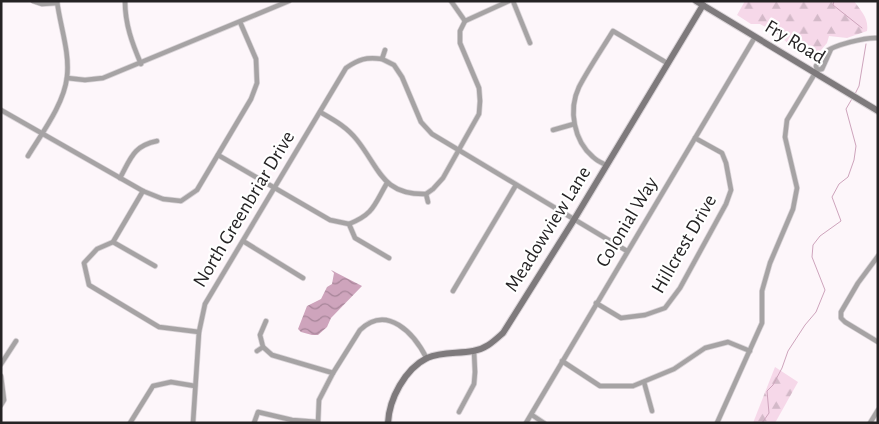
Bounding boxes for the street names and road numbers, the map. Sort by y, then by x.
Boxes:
street label: Fry Road [761,16,829,68]
street label: North Greenbriar Drive [190,128,298,290]
street label: Meadowview Lane [502,163,594,295]
street label: Colonial Way [592,173,662,271]
street label: Hillcrest Drive [648,191,720,297]

